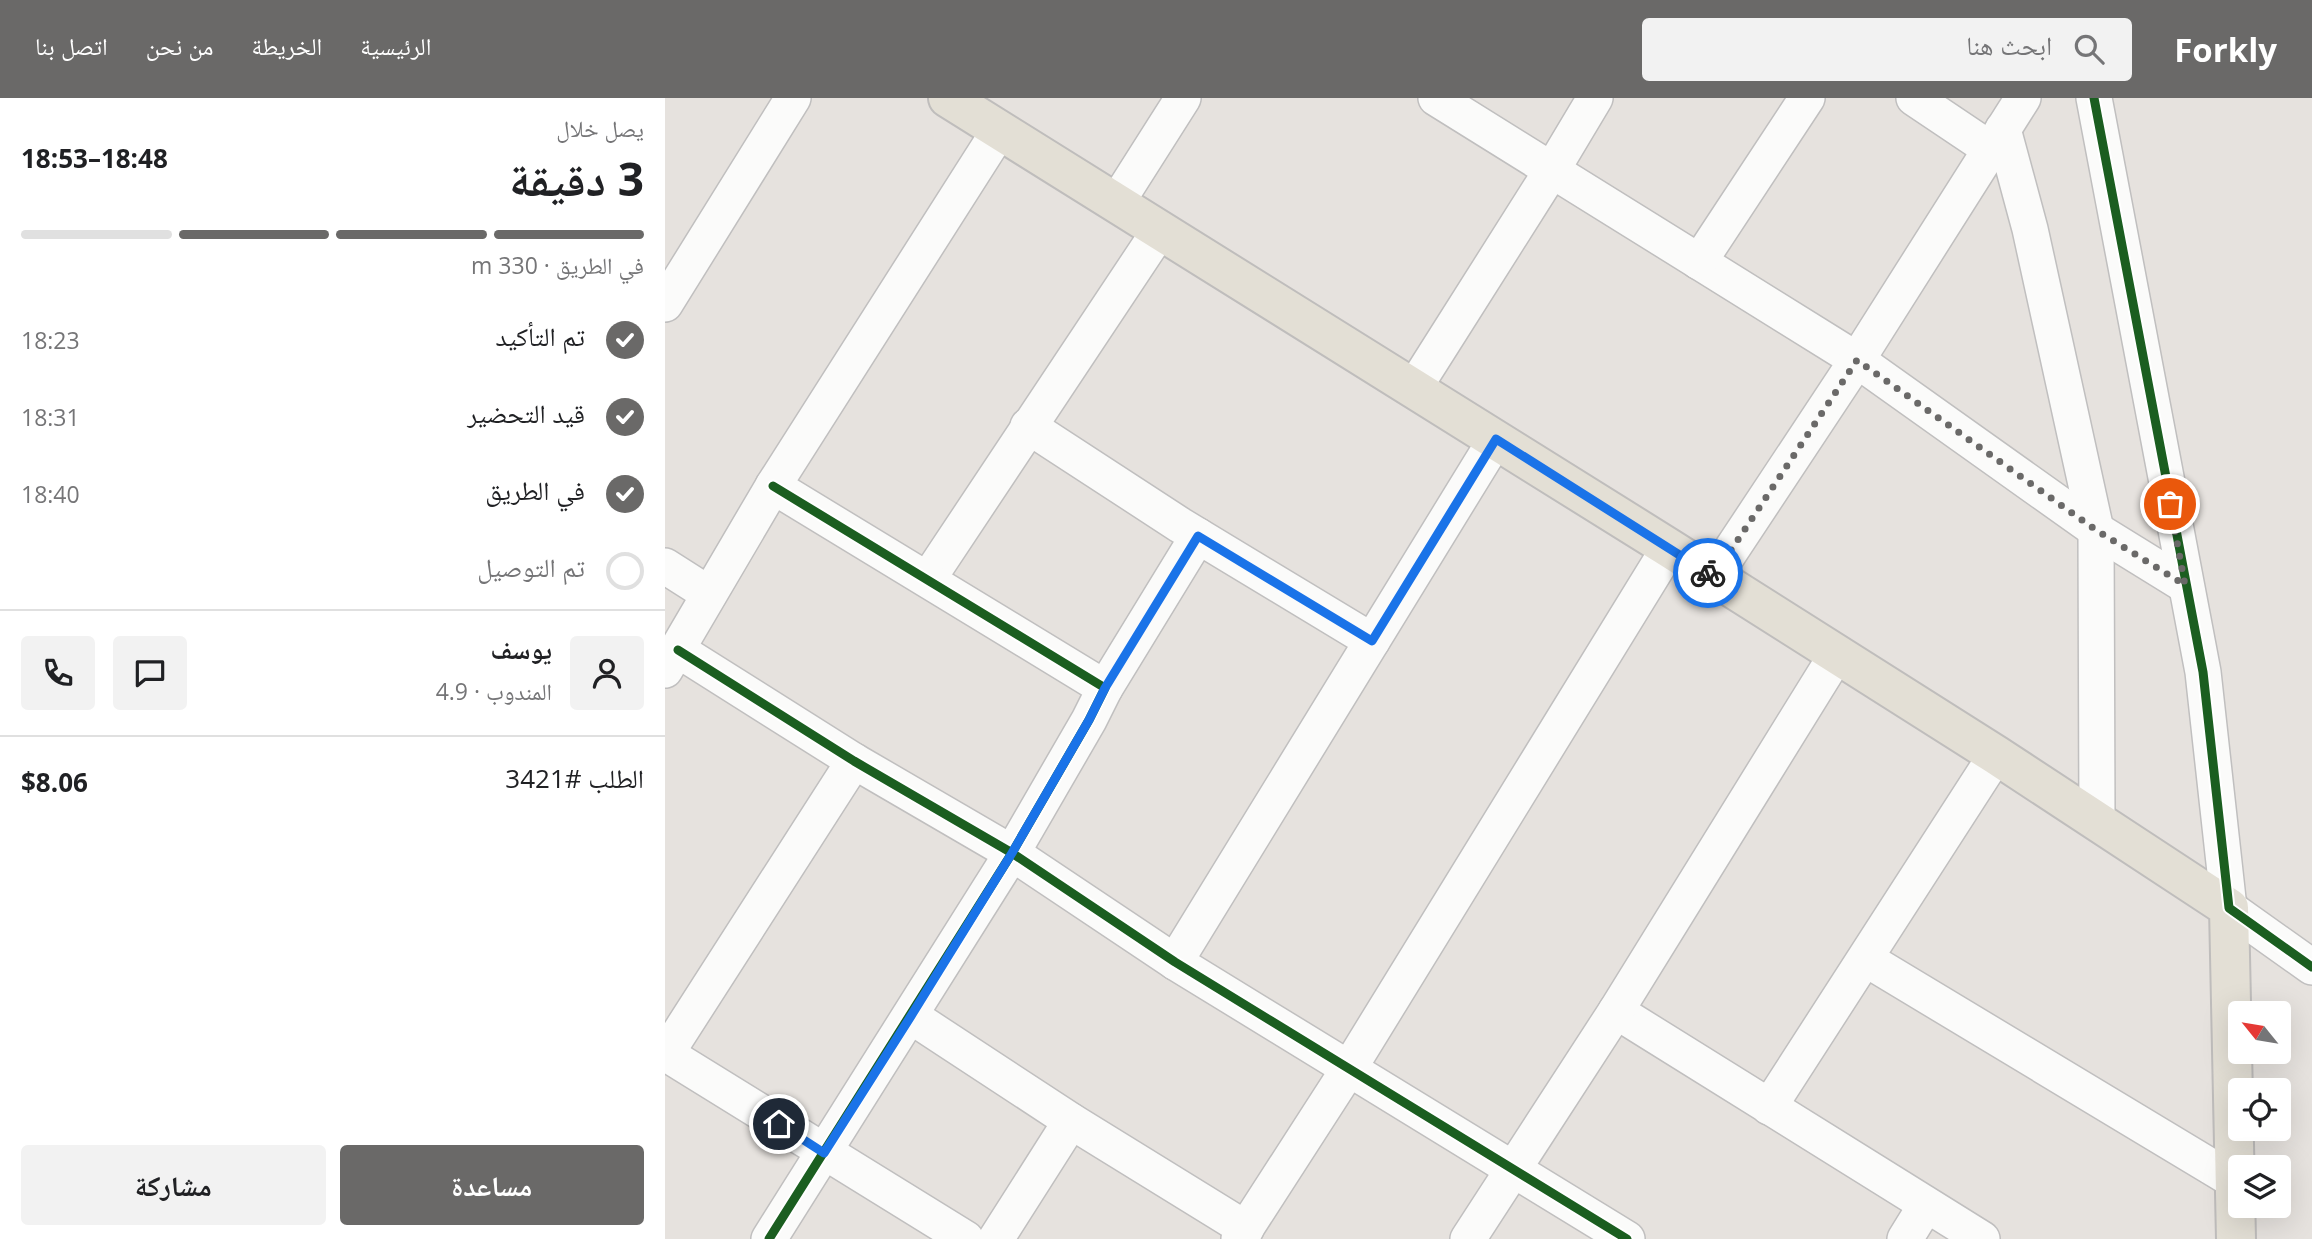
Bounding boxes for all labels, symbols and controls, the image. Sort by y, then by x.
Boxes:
search box [1642,18,2132,81]
text: ابحث هنا [1966,27,2052,63]
text: Forkly [2174,27,2277,72]
text: اتصل بنا [35,29,108,62]
text: من نحن [146,29,214,62]
text: الخريطة [252,29,322,62]
text: الرئيسية [360,29,431,62]
icon: search [2070,30,2108,68]
text: يصل خلال [556,112,644,144]
text: 18:48–18:53 [21,140,168,176]
text: 3 دقيقة [509,147,644,209]
text: في الطريق · 330 m [471,249,644,281]
text: تم التأكيد [495,318,585,354]
icon: check [606,321,644,359]
text: 18:23 [21,324,80,356]
text: قيد التحضير [467,395,585,431]
icon: check [606,398,644,436]
text: 18:31 [21,401,80,433]
text: في الطريق [485,472,585,508]
pin [2140,474,2200,534]
icon: check [606,475,644,513]
text: 18:40 [21,478,80,510]
icon: bag [2151,485,2189,523]
courier [1673,538,1743,608]
text: تم التوصيل [477,549,585,585]
icon: bike [1689,554,1727,592]
text: يوسف [491,631,552,667]
button: phone [21,636,95,710]
button: chat [113,636,187,710]
button: person [570,636,644,710]
text: المندوب · 4.9 [436,675,552,707]
text: الطلب #3421 [505,760,644,796]
text: $8.06 [21,764,88,800]
north arrow [2228,1001,2291,1064]
map controls [2228,1001,2291,1218]
button: locate [2228,1078,2291,1141]
pin [749,1094,809,1154]
icon: home [760,1105,798,1143]
button: مشاركة [21,1145,326,1225]
button: مساعدة [340,1145,644,1225]
button: layers [2228,1155,2291,1218]

